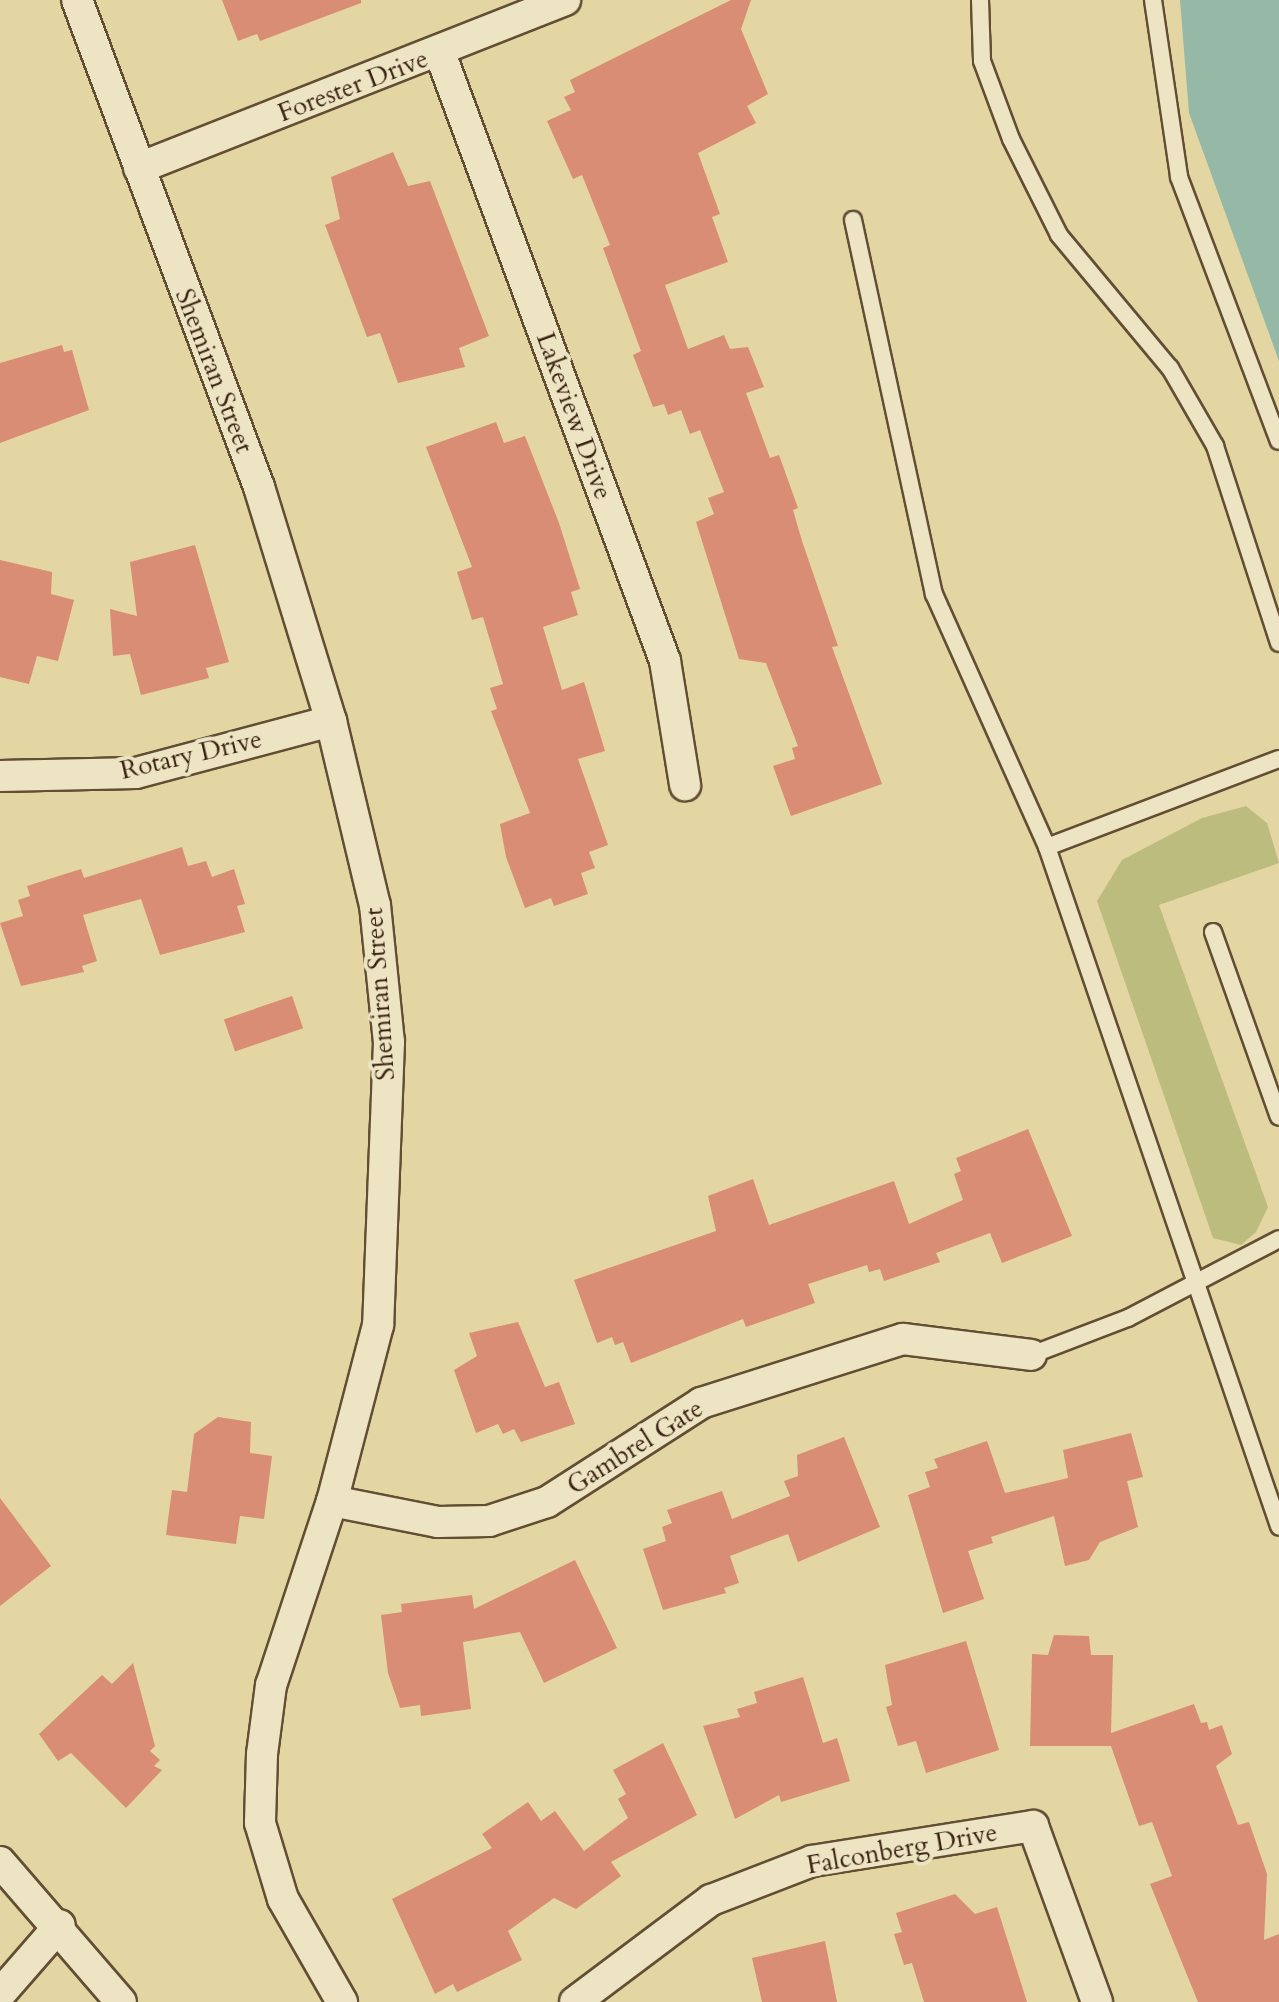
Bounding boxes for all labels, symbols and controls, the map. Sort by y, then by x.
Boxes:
street label: Forester Drive [274,43,432,129]
street label: Shemiran Street [168,284,260,458]
street label: Lakeview Drive [529,328,619,504]
street label: Rotary Drive [117,724,265,786]
street label: Shemiran Street [358,906,402,1082]
street label: Gambrel Gate [561,1393,709,1501]
street label: Falconberg Drive [804,1817,1000,1881]

